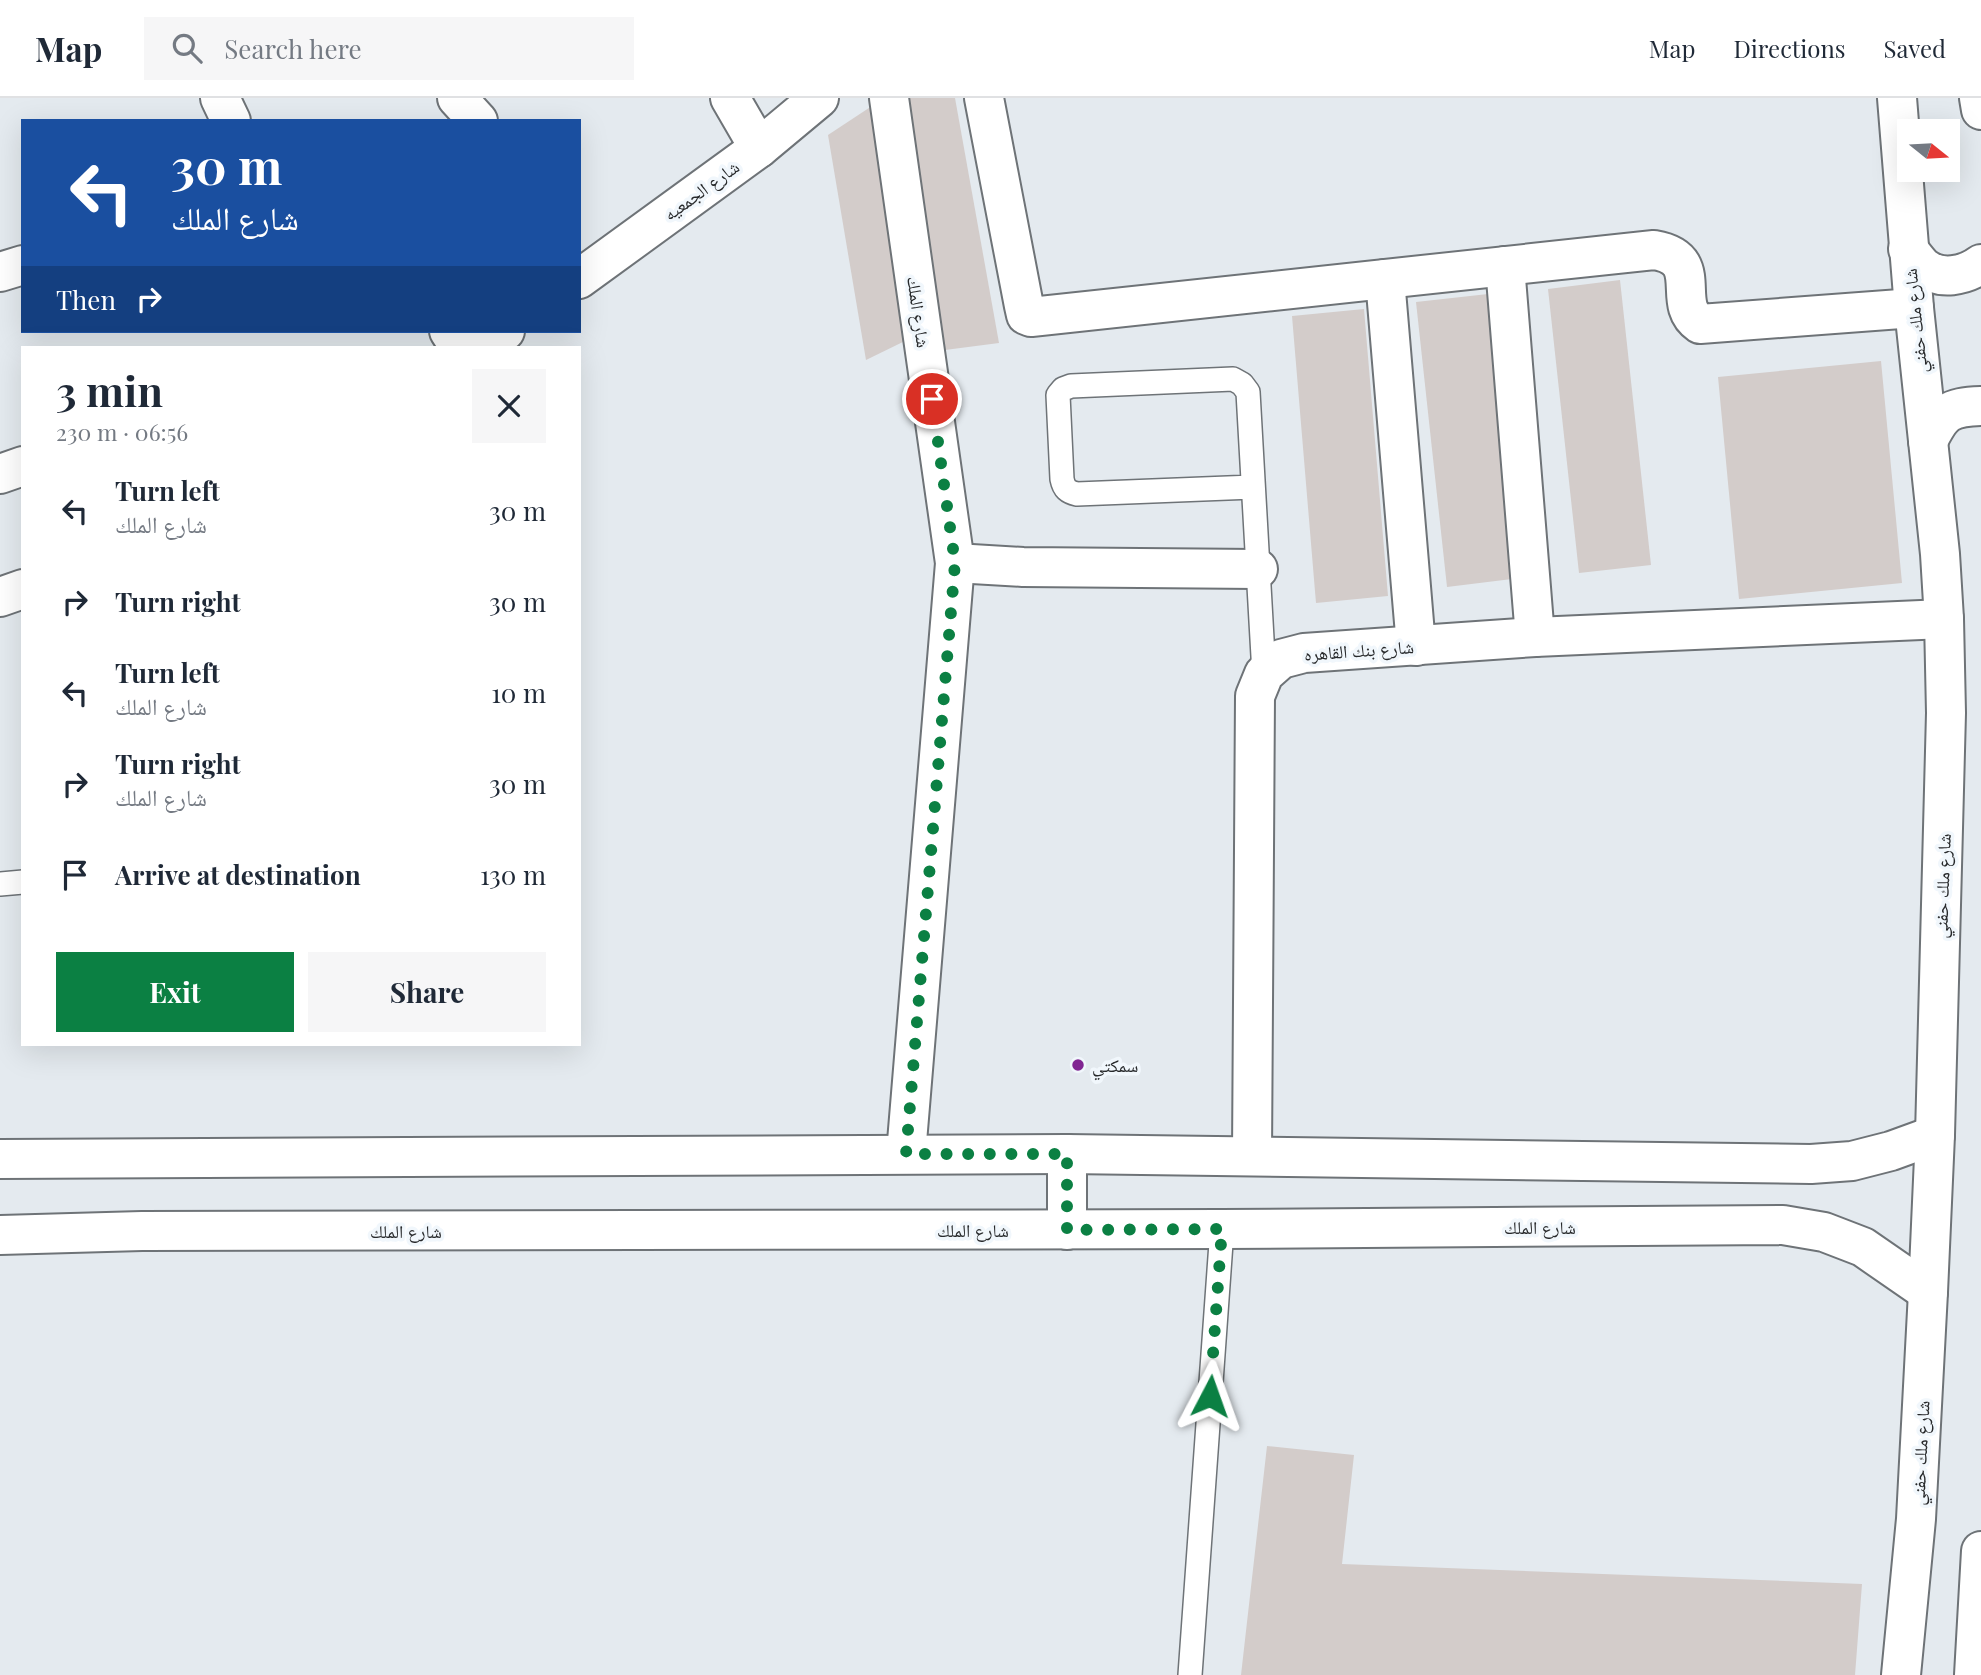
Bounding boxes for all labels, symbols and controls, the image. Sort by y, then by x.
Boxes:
search box [144,17,634,80]
text: Map [35,26,102,70]
icon: search [168,29,206,67]
text: Search here [224,31,362,66]
text: Map [1649,32,1695,64]
text: Directions [1733,32,1846,64]
text: Saved [1884,32,1946,64]
north arrow [1897,119,1960,182]
map controls [1897,119,1960,182]
text: 30 m [171,132,282,197]
icon: left [56,147,147,238]
street label: شارع الجمعيه [658,154,744,226]
text: شارع الملك [171,195,299,238]
street label: شارع ملك حفني [1898,267,1936,375]
street label: شارع الملك [902,275,936,349]
icon: right [130,280,168,318]
text: Then [56,282,116,317]
text: 3 min [56,362,163,418]
button: close [472,369,546,443]
pin [902,369,962,429]
icon: arrive [913,380,951,418]
text: 230 m · 06:56 [56,416,188,447]
text: Turn left [115,473,220,508]
icon: left [56,492,94,530]
text: 30 m [489,493,546,528]
text: شارع الملك [115,508,207,539]
icon: right [56,583,94,621]
text: Turn right [115,584,241,619]
text: 30 m [489,584,546,619]
street label: شارع بنك القاهره [1303,634,1415,666]
text: Turn left [115,655,220,690]
icon: left [56,674,94,712]
text: 10 m [491,675,546,710]
text: شارع الملك [115,690,207,721]
text: Turn right [115,746,241,781]
icon: right [56,765,94,803]
text: 30 m [489,766,546,801]
text: شارع الملك [115,781,207,812]
street label: شارع ملك حفني [1928,833,1959,939]
icon: arrive [56,856,94,894]
text: Arrive at destination [115,857,361,892]
text: 130 m [480,857,546,892]
button: Exit [56,952,294,1032]
button: Share [308,952,546,1032]
place label: سمكتي [1092,1053,1138,1081]
marker: سمكتي [1070,1057,1086,1073]
street label: شارع الملك [1504,1215,1576,1239]
street label: شارع الملك [937,1218,1009,1242]
street label: شارع الملك [370,1219,442,1243]
position arrow [1173,1359,1247,1433]
street label: شارع ملك حفني [1905,1400,1938,1506]

